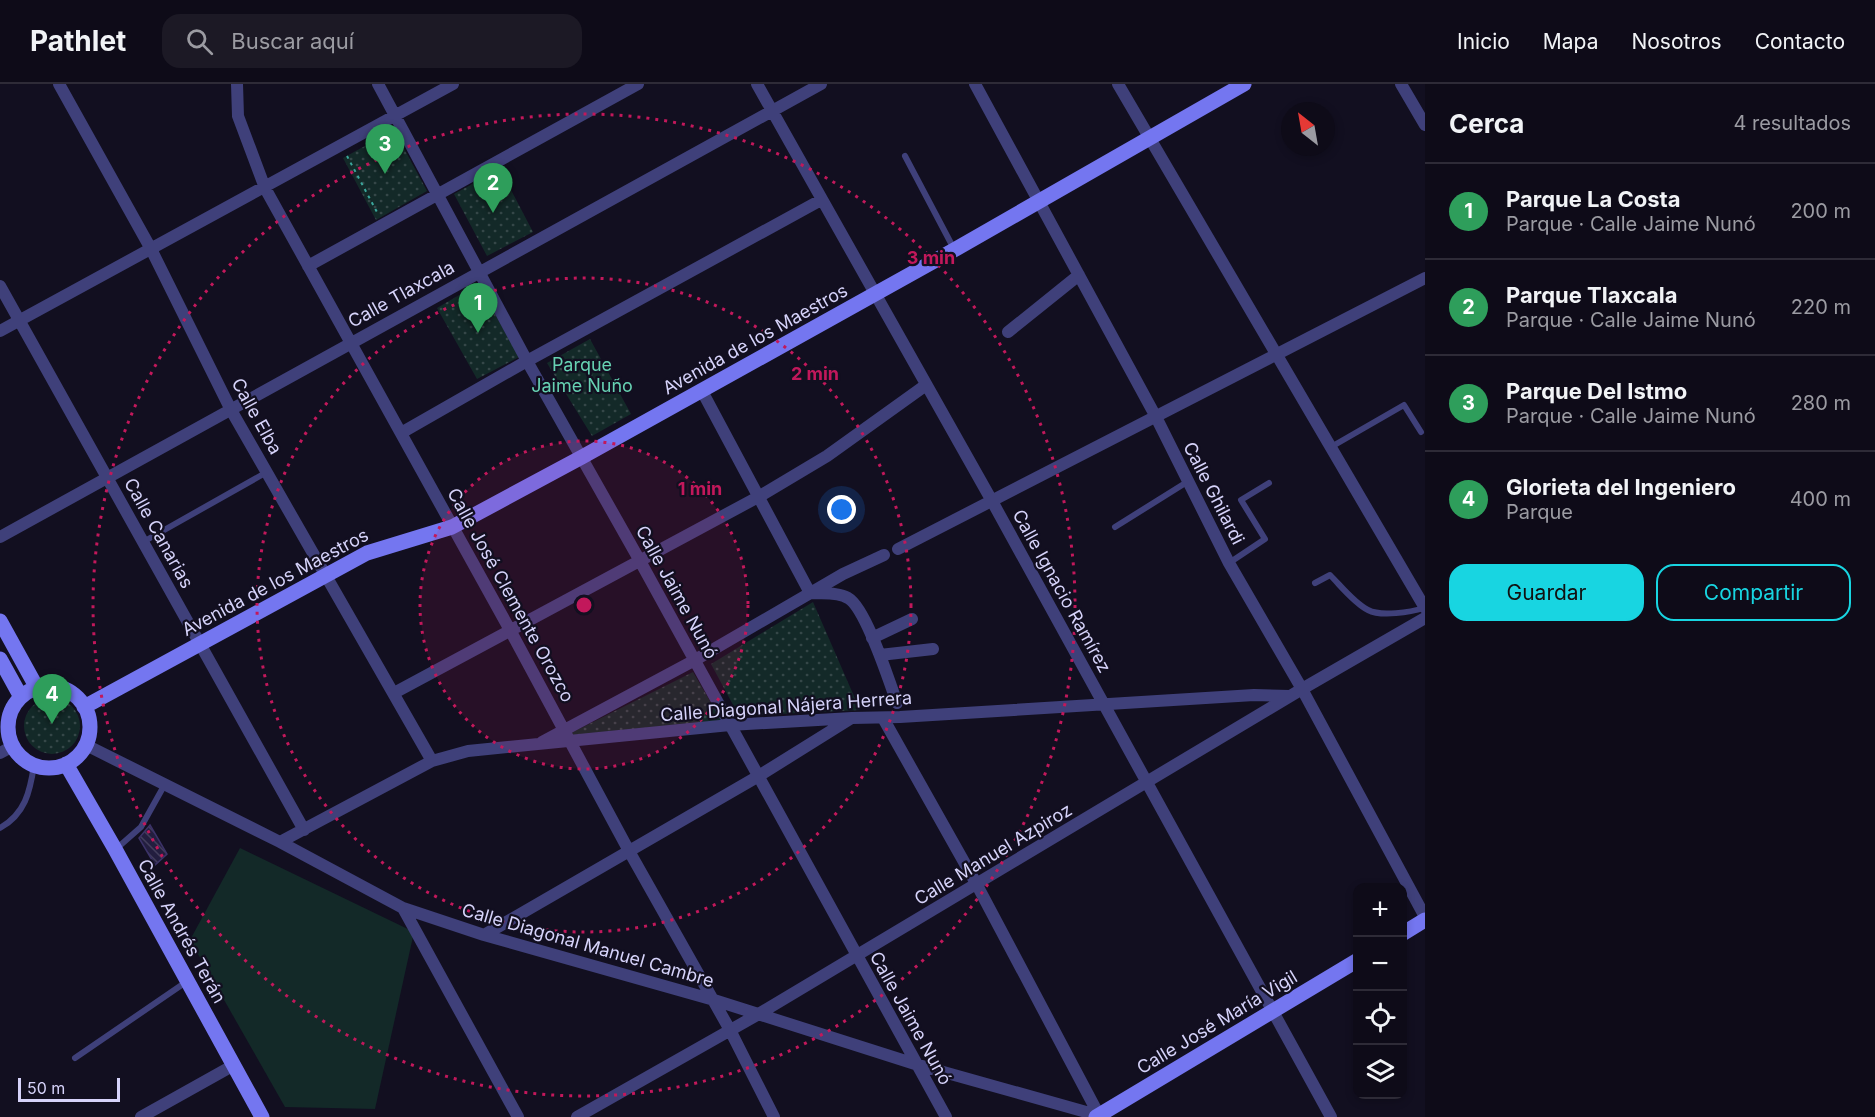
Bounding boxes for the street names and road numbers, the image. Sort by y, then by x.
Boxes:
street label: Calle Tlaxcala [344,256,458,332]
street label: Avenida de los Maestros [659,279,851,399]
street label: Calle Elba [227,374,287,458]
street label: Calle Ghilardi [1179,438,1249,548]
street label: Calle Canarias [120,474,198,592]
street label: Calle José Clemente Orozco [443,484,579,706]
street label: Calle Ignacio Ramírez [1008,506,1116,676]
street label: Calle Jaime Nunó [632,522,722,662]
street label: Avenida de los Maestros [178,524,372,640]
street label: Calle Diagonal Nájera Herrera [659,687,913,725]
street label: Calle Manuel Azpiroz [911,799,1075,909]
street label: Calle Andrés Terán [134,855,230,1007]
street label: Calle Diagonal Manuel Cambre [459,899,717,991]
street label: Calle Jaime Nunó [866,948,956,1088]
street label: Calle José María Vigil [1133,966,1301,1078]

